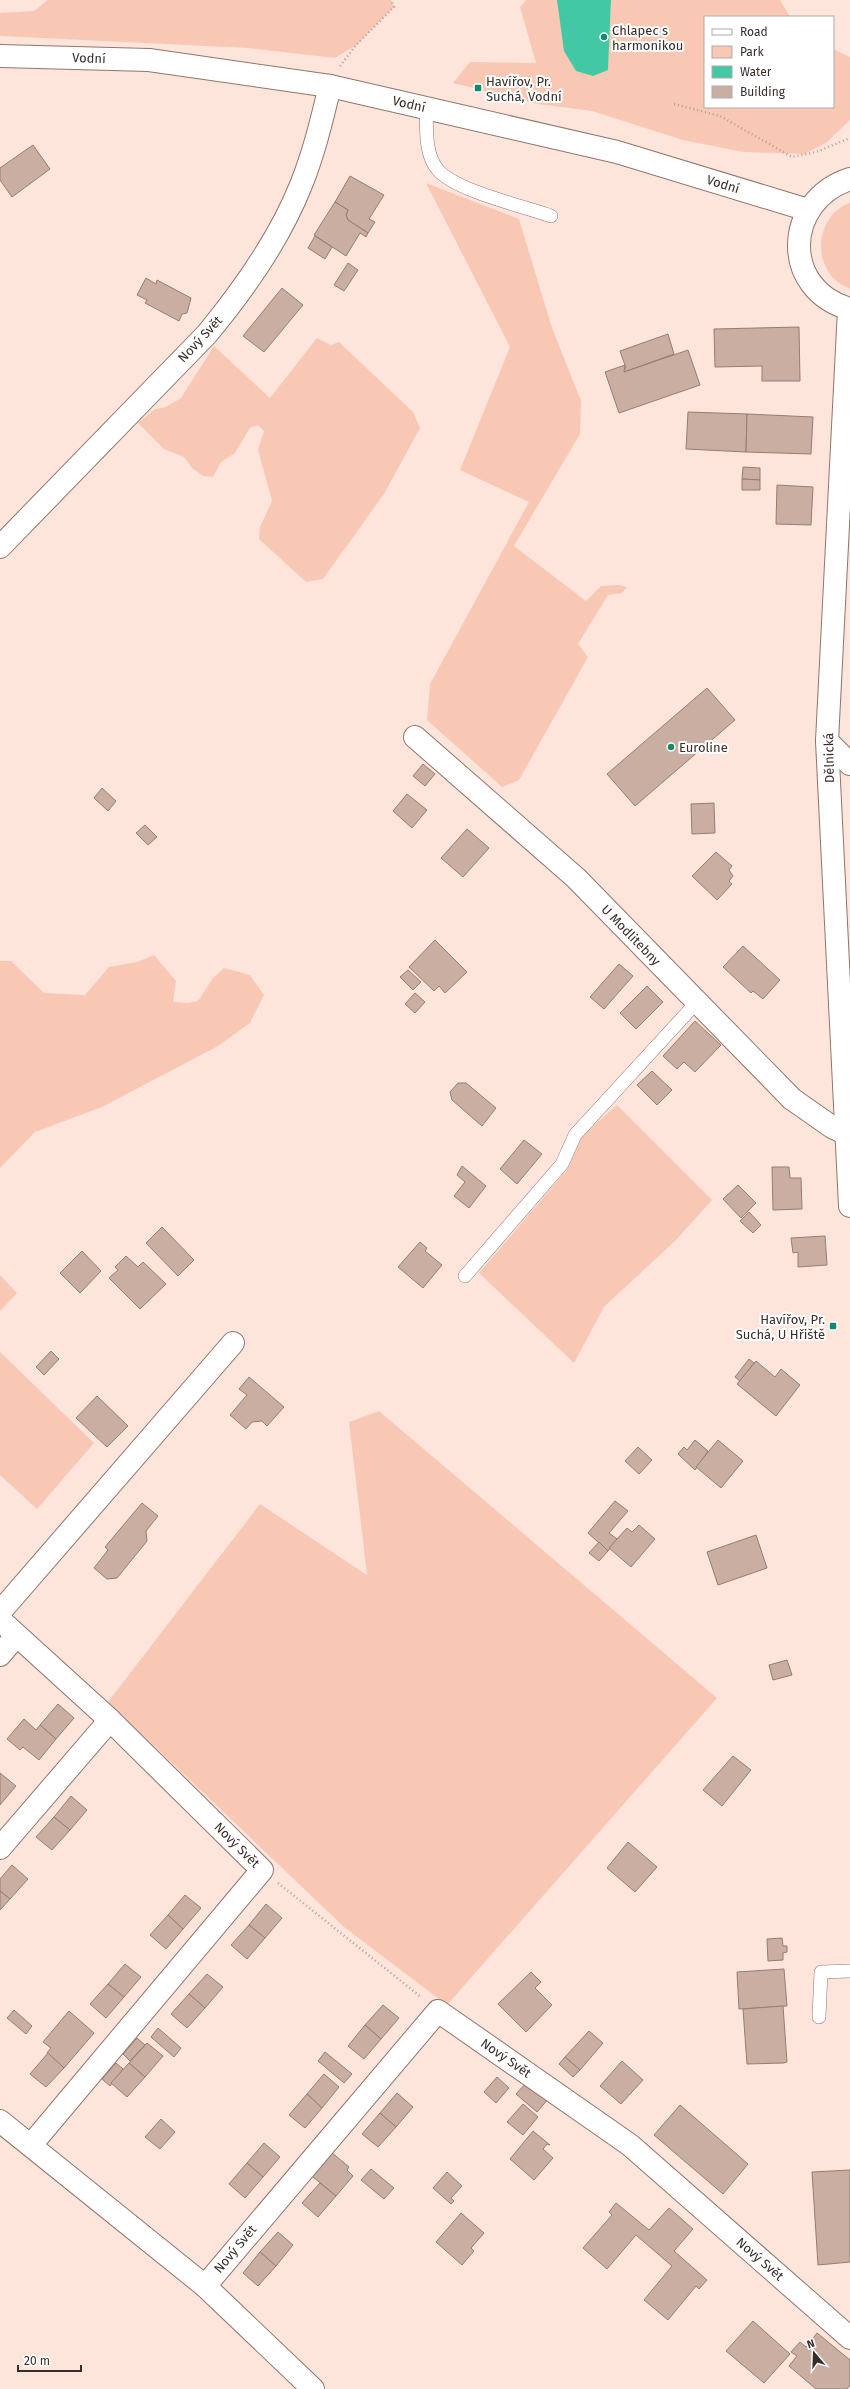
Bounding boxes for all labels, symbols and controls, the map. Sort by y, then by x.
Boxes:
legend [704,16,834,108]
place label: Chlapec s harmonikou [612,23,683,53]
text: Road [740,25,768,39]
marker: Chlapec s harmonikou [599,32,609,42]
text: Park [740,45,764,59]
street label: Vodní [72,50,106,66]
text: Water [740,65,772,79]
place label: Havířov, Pr. Suchá, Vodní [486,74,562,104]
marker: Havířov, Pr. Suchá, Vodní [473,83,483,93]
text: Building [740,85,786,99]
street label: Vodní [391,93,427,115]
street label: Vodní [705,172,742,196]
street label: Nový Svět [175,313,225,365]
street label: Dělnická [821,733,837,783]
place label: Euroline [679,740,728,755]
marker: Euroline [666,742,676,752]
street label: U Modlitebny [598,902,664,969]
place label: Havířov, Pr. Suchá, U Hřiště [736,1312,825,1342]
marker: Havířov, Pr. Suchá, U Hřiště [828,1321,838,1331]
street label: Nový Svět [211,1819,263,1871]
street label: Nový Svět [478,2035,534,2081]
street label: Nový Svět [211,2222,259,2276]
street label: Nový Svět [733,2234,787,2284]
north arrow [794,2333,834,2373]
text: N [805,2337,816,2351]
scale bar [18,2347,81,2373]
text: 20 m [24,2354,50,2368]

